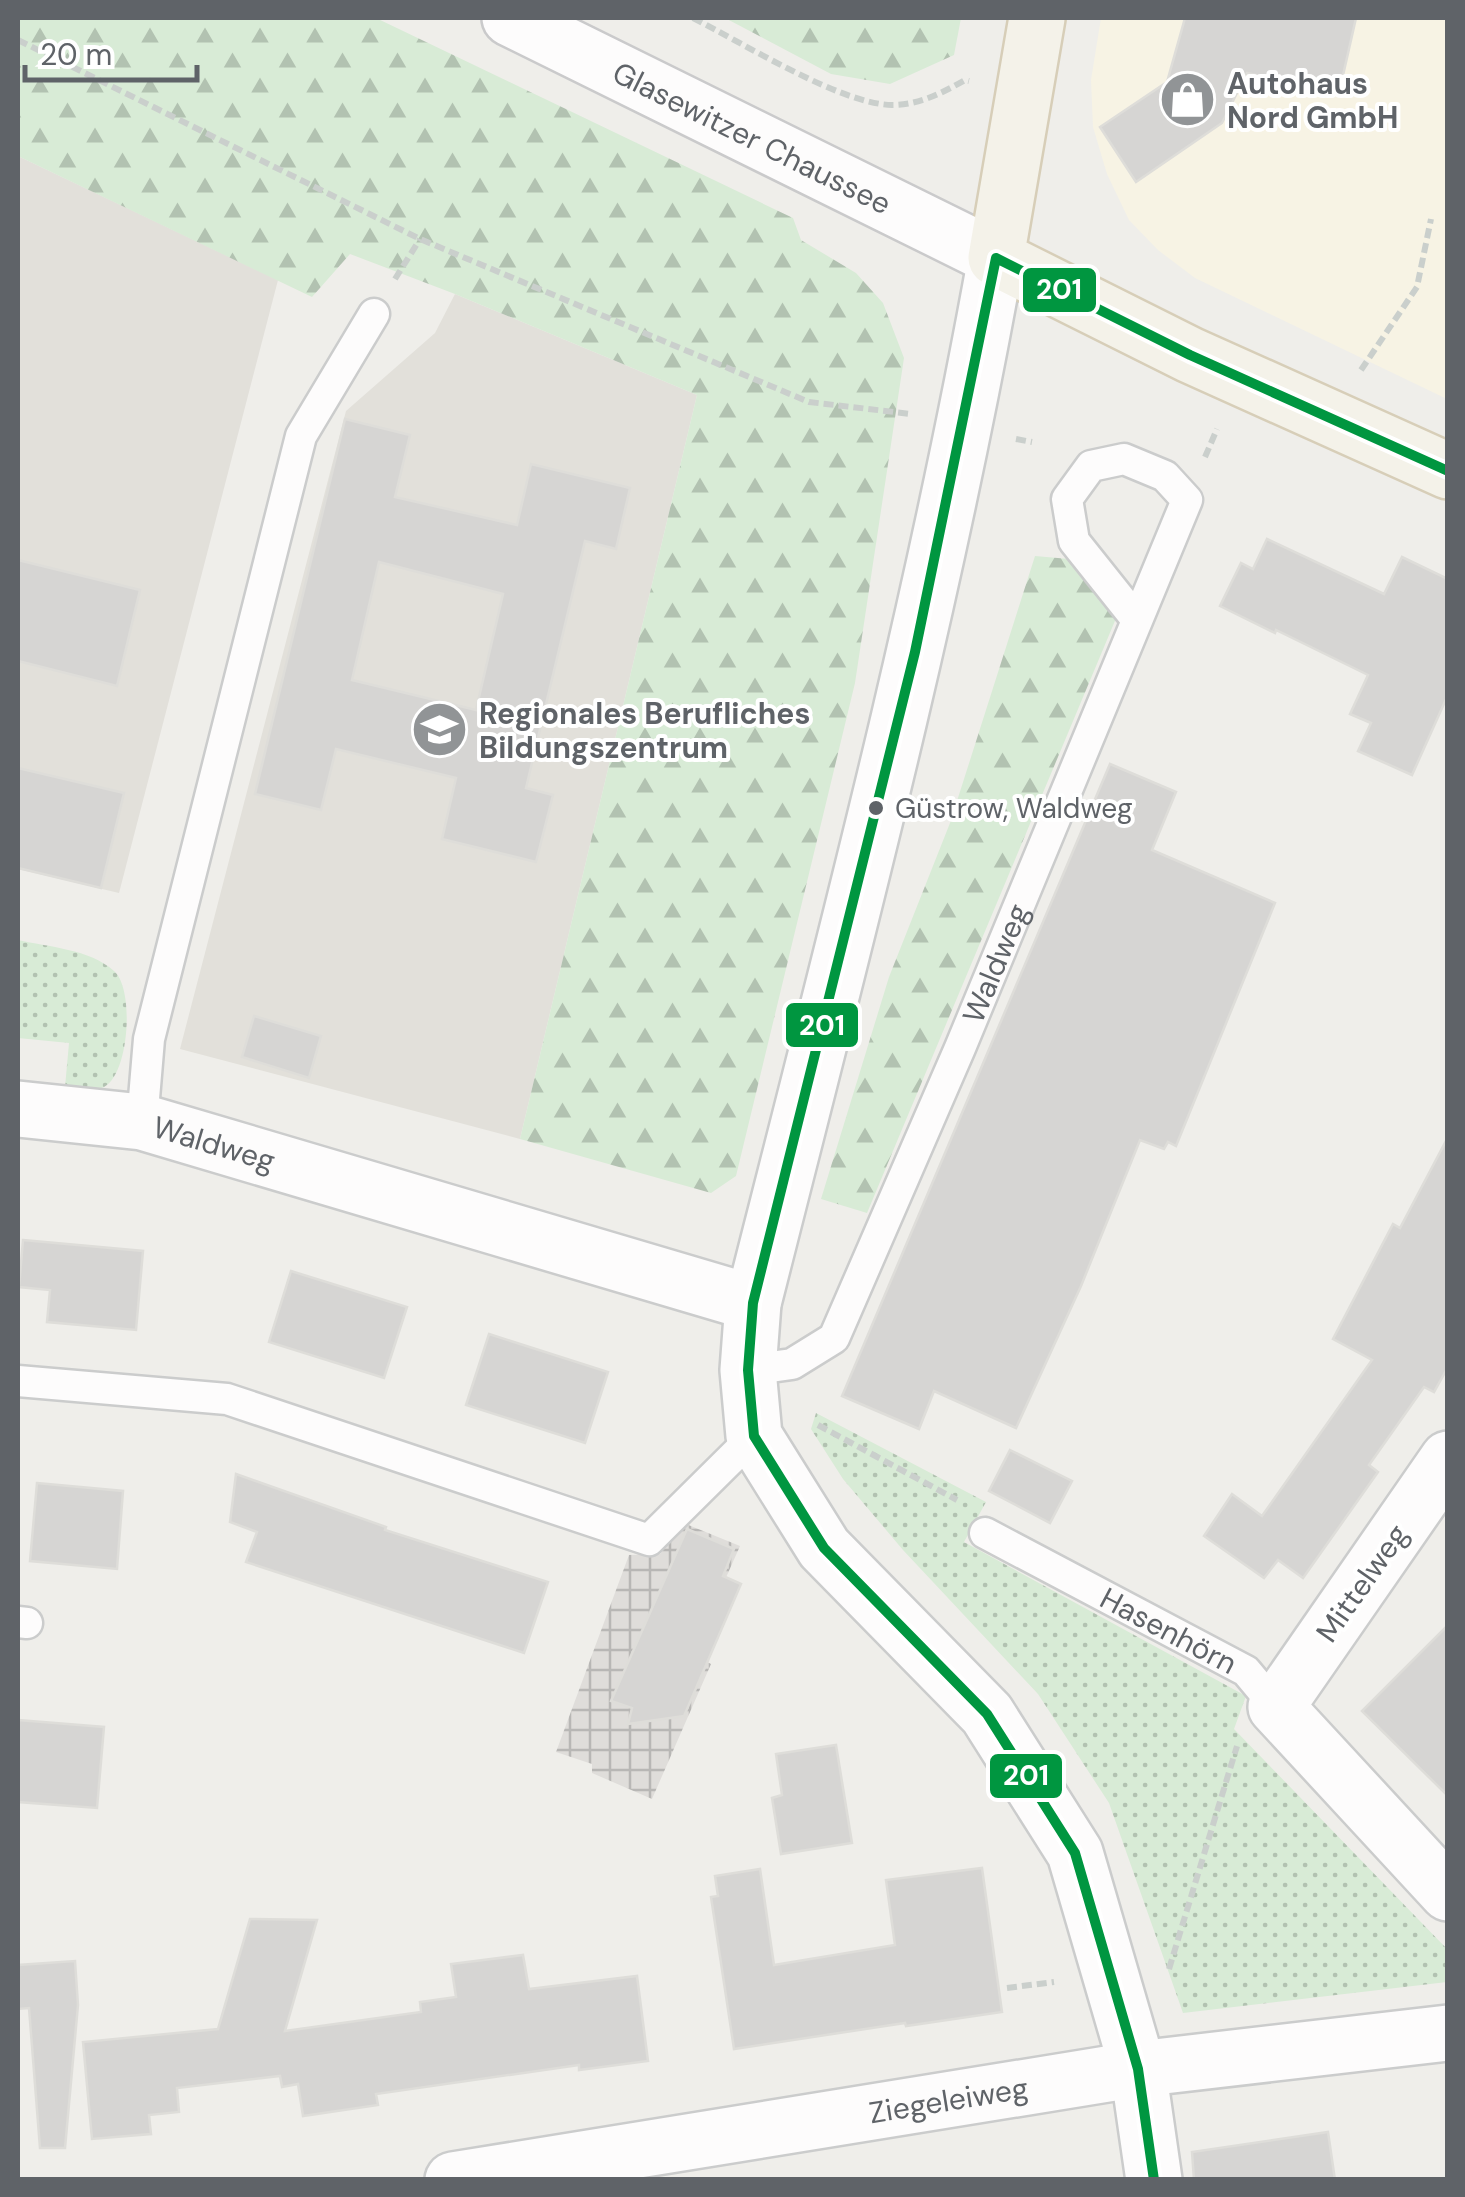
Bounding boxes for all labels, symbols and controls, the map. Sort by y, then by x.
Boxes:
scale bar [25,20,198,82]
text: 20 m [40,35,112,74]
street label: Glasewitzer Chaussee [606,52,898,223]
place label: Autohaus Nord GmbH [1227,64,1399,137]
shop icon: Autohaus Nord GmbH [1158,70,1218,130]
line badge: 201 [1021,266,1098,314]
text: 201 [1036,271,1082,308]
place label: Regionales Berufliches Bildungszentrum [479,694,810,767]
school or university icon: Regionales Berufliches Bildungszentrum [410,700,470,760]
place label: Güstrow, Waldweg [895,790,1133,827]
marker: Güstrow, Waldweg [866,798,886,818]
street label: Waldweg [953,898,1037,1028]
line badge: 201 [784,1001,860,1049]
text: 201 [799,1007,845,1044]
street label: Waldweg [149,1107,280,1180]
street label: Mittelweg [1307,1516,1417,1650]
street label: Hasenhörn [1094,1578,1244,1682]
line badge: 201 [988,1752,1064,1800]
text: 201 [1003,1757,1049,1794]
street label: Ziegeleiweg [866,2068,1031,2132]

